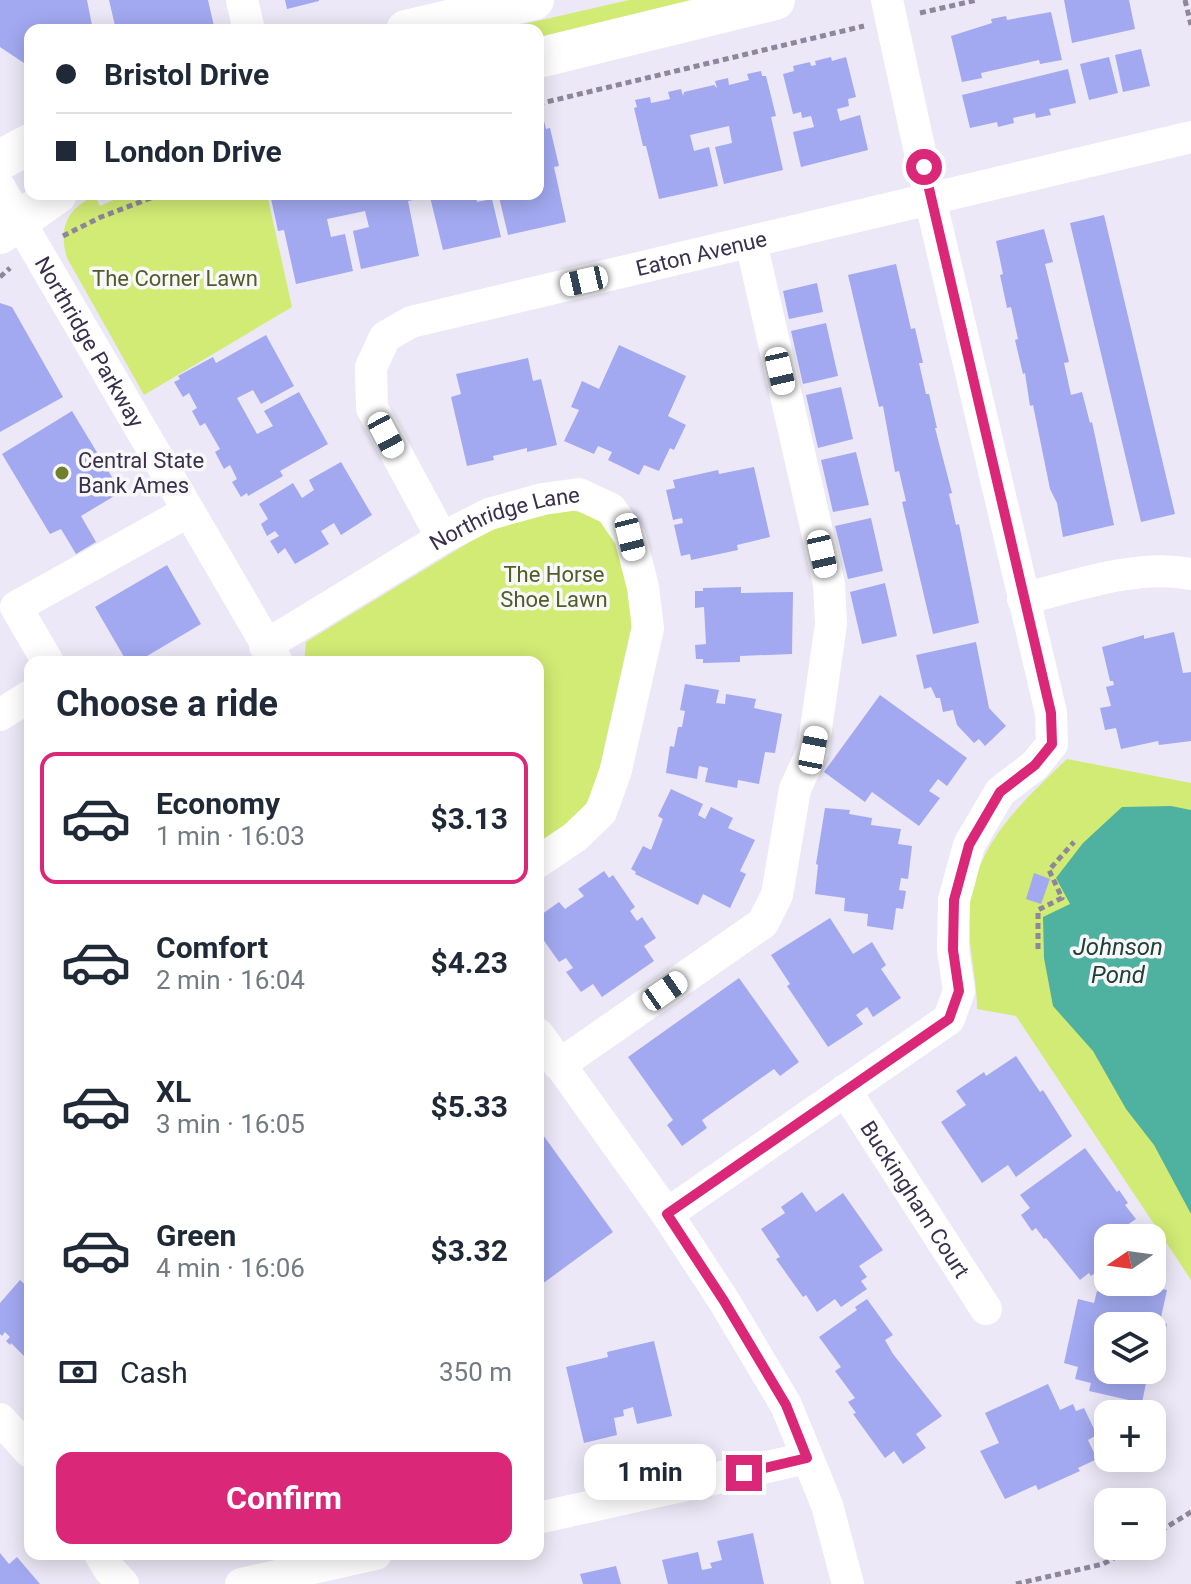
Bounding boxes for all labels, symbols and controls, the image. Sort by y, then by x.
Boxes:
text: Bristol Drive [104,57,269,92]
text: London Drive [104,134,282,169]
route start [906,149,942,185]
street label: Eaton Avenue [633,226,769,281]
street label: Northridge Parkway [30,252,149,432]
car [558,264,610,298]
park label: The Corner Lawn [92,266,258,291]
car [763,345,797,397]
car [364,408,408,462]
place label: Central State Bank Ames [78,448,204,498]
marker: Central State Bank Ames [53,464,71,482]
street label: Northridge Lane [425,482,581,556]
car [613,511,647,563]
car [805,528,839,580]
park label: The Horse Shoe Lawn [500,562,608,612]
text: Choose a ride [56,683,278,725]
car [797,724,829,776]
icon: car [60,782,132,854]
text: Economy [156,786,280,821]
text: $3.13 [430,801,508,836]
text: 1 min · 16:03 [156,821,305,851]
icon: car [60,926,132,998]
text: Comfort [156,930,268,965]
water label: Johnson Pond [1073,933,1163,989]
text: $4.23 [430,945,508,980]
text: 2 min · 16:04 [156,965,305,995]
car [638,967,692,1015]
icon: car [60,1070,132,1142]
text: XL [156,1074,191,1109]
text: $5.33 [430,1089,508,1124]
text: 3 min · 16:05 [156,1109,305,1139]
street label: Buckingham Court [855,1117,975,1283]
icon: car [60,1214,132,1286]
text: Green [156,1218,236,1253]
north arrow [1094,1224,1166,1296]
map controls [1094,1224,1166,1560]
text: $3.32 [430,1233,508,1268]
text: 4 min · 16:06 [156,1253,305,1283]
button: layers [1094,1312,1166,1384]
icon: cash [56,1350,100,1394]
text: Cash [120,1355,188,1390]
text: 350 m [439,1357,512,1387]
button: + [1094,1400,1166,1472]
callout: 1 min [584,1445,716,1501]
button: Confirm [56,1452,512,1544]
route end [726,1455,762,1491]
text: 1 min [617,1457,683,1487]
button: − [1094,1488,1166,1560]

